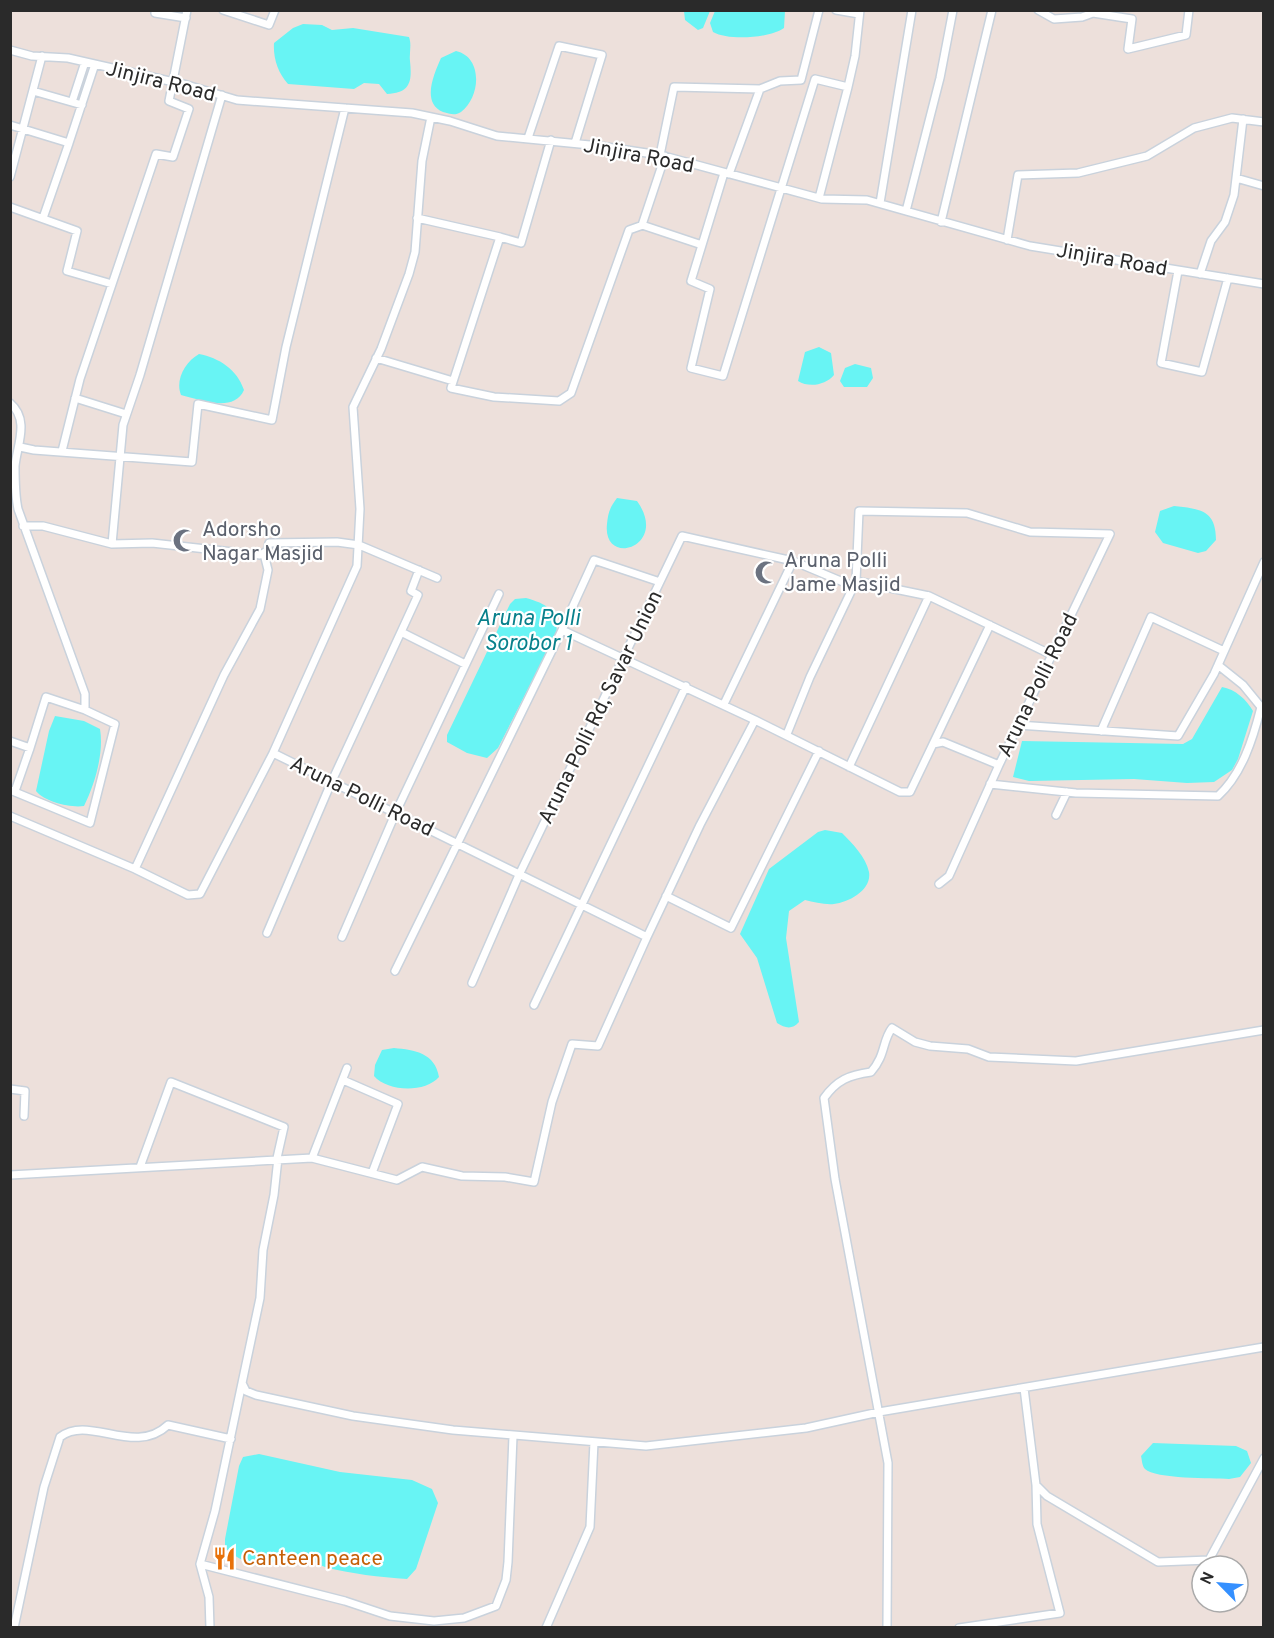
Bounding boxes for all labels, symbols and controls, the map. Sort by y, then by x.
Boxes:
street label: Jinjira Road [103,56,218,109]
street label: Jinjira Road [581,133,696,180]
street label: Jinjira Road [1054,237,1169,284]
place label: Adorsho Nagar Masjid [202,517,324,568]
mosque icon: Adorsho Nagar Masjid [171,528,197,554]
place label: Aruna Polli Jame Masjid [784,548,901,599]
mosque icon: Aruna Polli Jame Masjid [753,559,779,585]
street label: Aruna Polli Rd, Savar Union [533,586,670,829]
water label: Aruna Polli Sorobor 1 [476,606,581,658]
street label: Aruna Polli Road [992,609,1085,762]
street label: Aruna Polli Road [285,751,438,844]
restaurant icon: Canteen peace [211,1545,237,1571]
place label: Canteen peace [242,1546,383,1573]
north arrow [1190,1554,1250,1614]
text: N [1197,1569,1220,1588]

